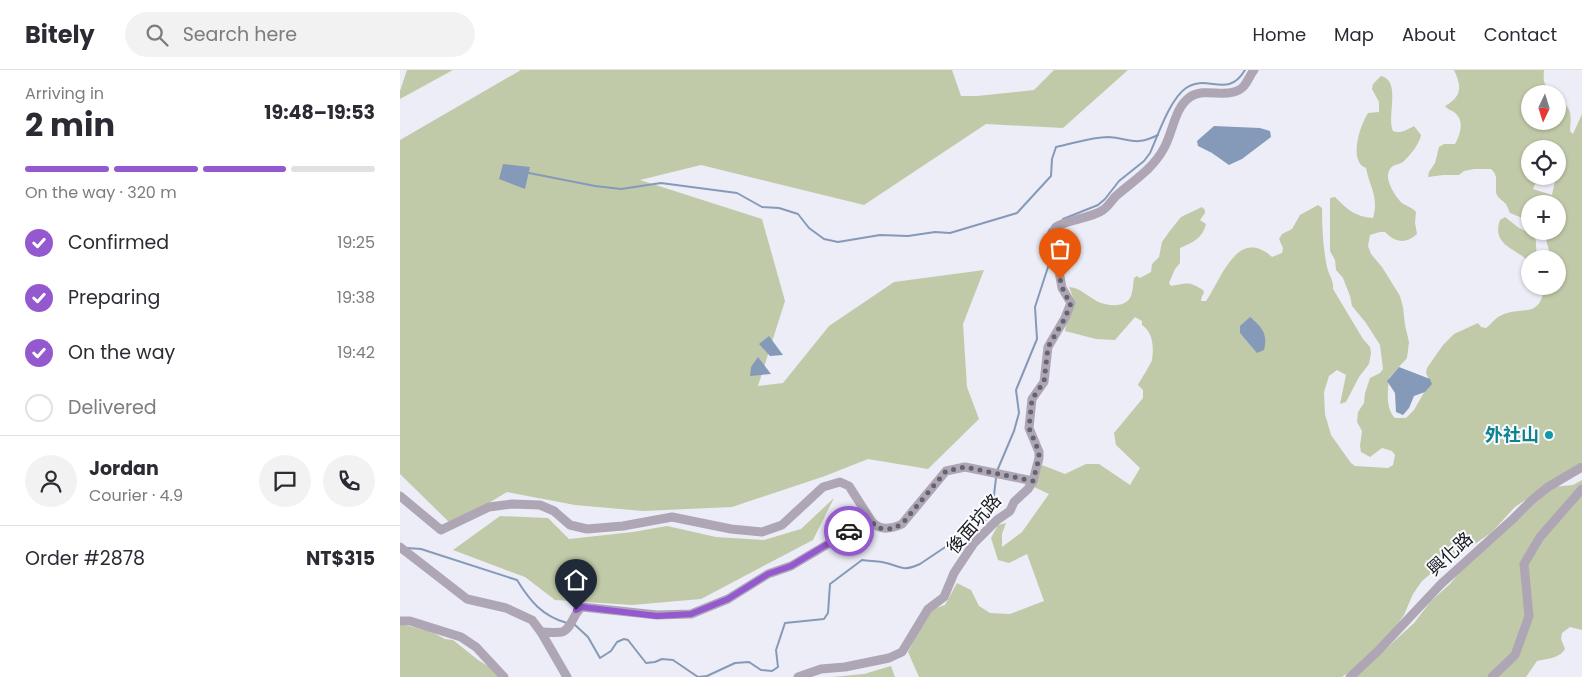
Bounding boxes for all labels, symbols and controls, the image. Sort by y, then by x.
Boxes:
search box [125,12,475,57]
text: Bitely [25,18,95,51]
icon: search [143,21,171,49]
text: Search here [183,21,297,48]
text: Home [1252,22,1306,47]
text: Map [1334,22,1374,47]
text: About [1402,22,1456,47]
text: Contact [1484,22,1557,47]
text: Arriving in [25,82,104,105]
north arrow [1521,85,1566,130]
map controls [1521,85,1566,295]
text: 19:48–19:53 [264,99,375,126]
text: 2 min [25,102,115,147]
button: locate [1521,140,1566,185]
text: On the way · 320 m [25,181,177,204]
button: + [1521,195,1566,240]
pin [1039,228,1081,279]
icon: check [25,229,53,257]
text: Confirmed [68,229,169,256]
text: 19:25 [337,231,375,254]
icon: bag [1046,235,1074,263]
button: − [1521,250,1566,295]
icon: check [25,284,53,312]
text: Preparing [68,284,160,311]
text: 19:38 [337,286,375,309]
icon: check [25,339,53,367]
text: On the way [68,339,175,366]
text: 19:42 [337,341,375,364]
text: Delivered [68,394,157,421]
place label: 外社山 [1485,422,1539,447]
marker: 外社山 [1543,429,1555,441]
button: person [25,455,77,507]
text: Jordan [89,455,159,482]
button: chat [259,455,311,507]
button: phone [323,455,375,507]
text: Courier · 4.9 [89,484,183,507]
street label: 後面坑路 [941,488,1007,559]
courier [824,506,874,556]
icon: car [835,517,863,545]
street label: 興化路 [1421,526,1478,581]
text: Order #2878 [25,545,145,572]
text: NT$315 [306,545,375,572]
pin [555,559,597,610]
icon: home [562,566,590,594]

